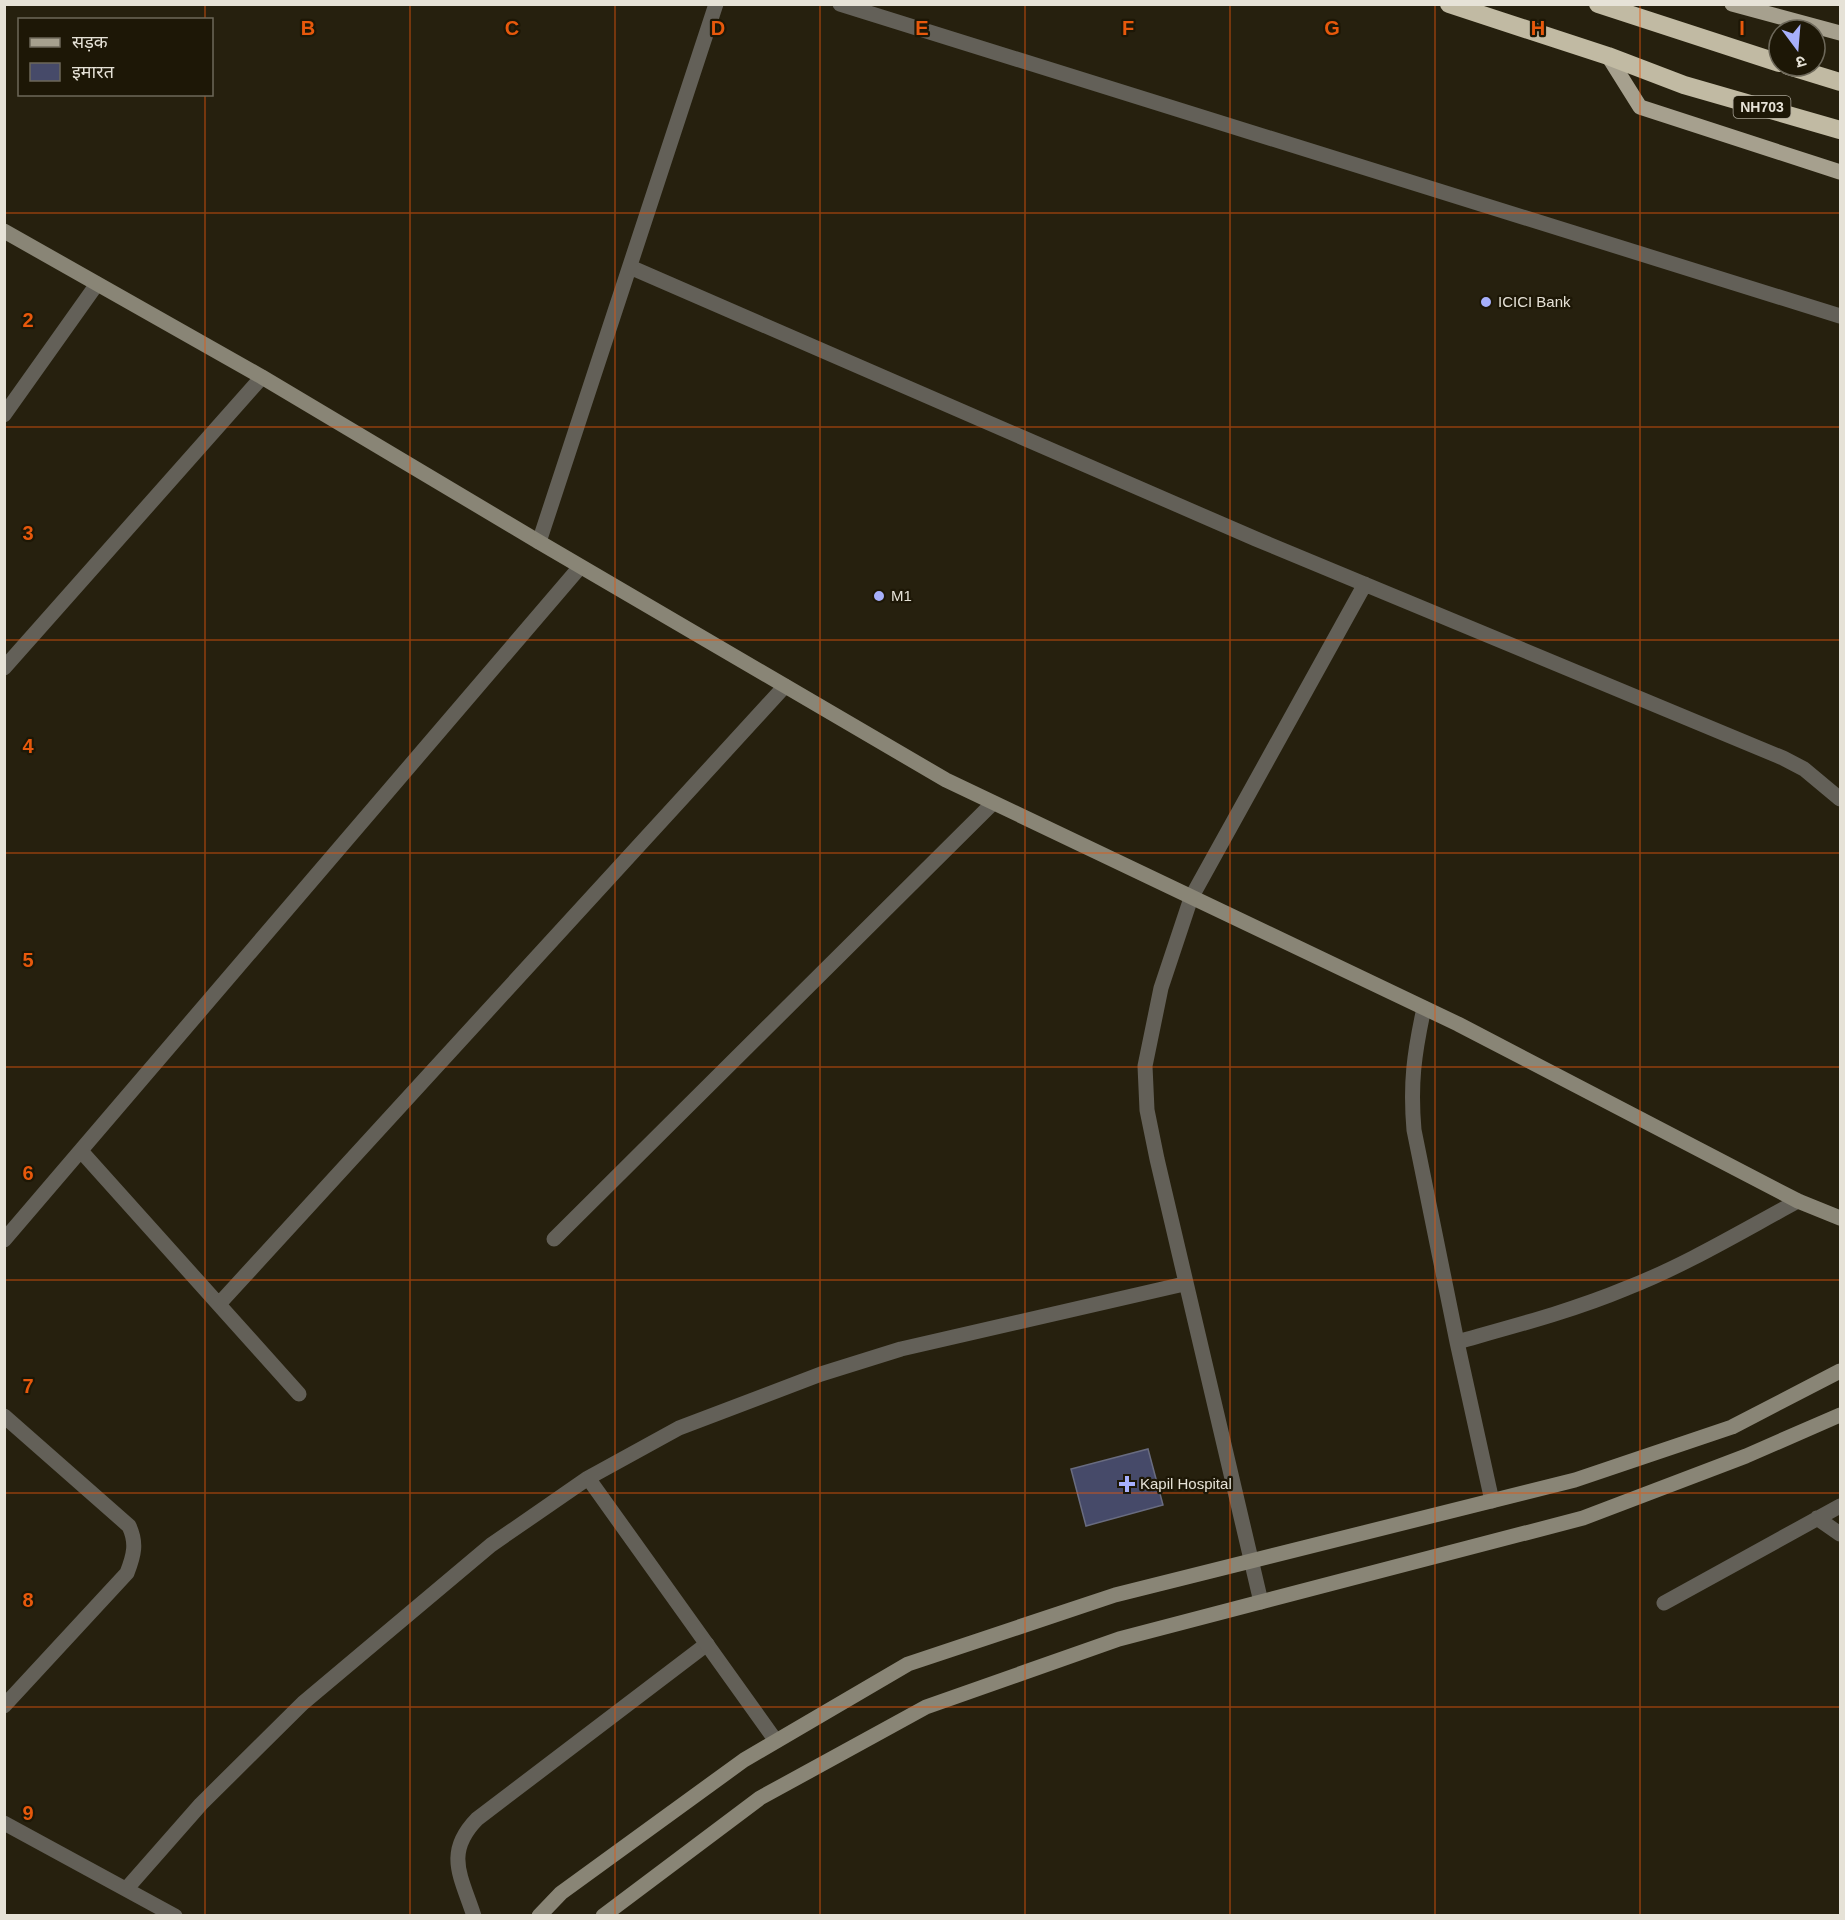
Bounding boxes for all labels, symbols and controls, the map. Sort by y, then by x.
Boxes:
text: B [301,17,315,39]
text: C [505,17,519,39]
text: D [711,17,725,39]
text: E [915,17,929,39]
text: F [1122,17,1134,39]
text: G [1324,17,1340,39]
text: H [1531,17,1545,39]
text: I [1739,17,1745,39]
legend [18,18,213,96]
north arrow [1767,18,1827,78]
text: सड़क [72,32,109,52]
text: उ [1794,52,1808,72]
text: इमारत [72,62,115,82]
road number: NH703 [1734,96,1790,118]
place label: ICICI Bank [1498,293,1571,310]
marker: ICICI Bank [1479,295,1493,309]
text: 2 [22,309,34,331]
text: 3 [22,522,34,544]
place label: M1 [891,587,912,604]
marker: M1 [872,589,886,603]
text: 4 [22,735,34,757]
text: 5 [22,949,34,971]
text: 6 [22,1162,34,1184]
text: 7 [22,1375,34,1397]
marker: Kapil Hospital [1118,1475,1136,1493]
place label: Kapil Hospital [1140,1475,1232,1492]
text: 8 [22,1589,34,1611]
text: 9 [22,1802,34,1824]

